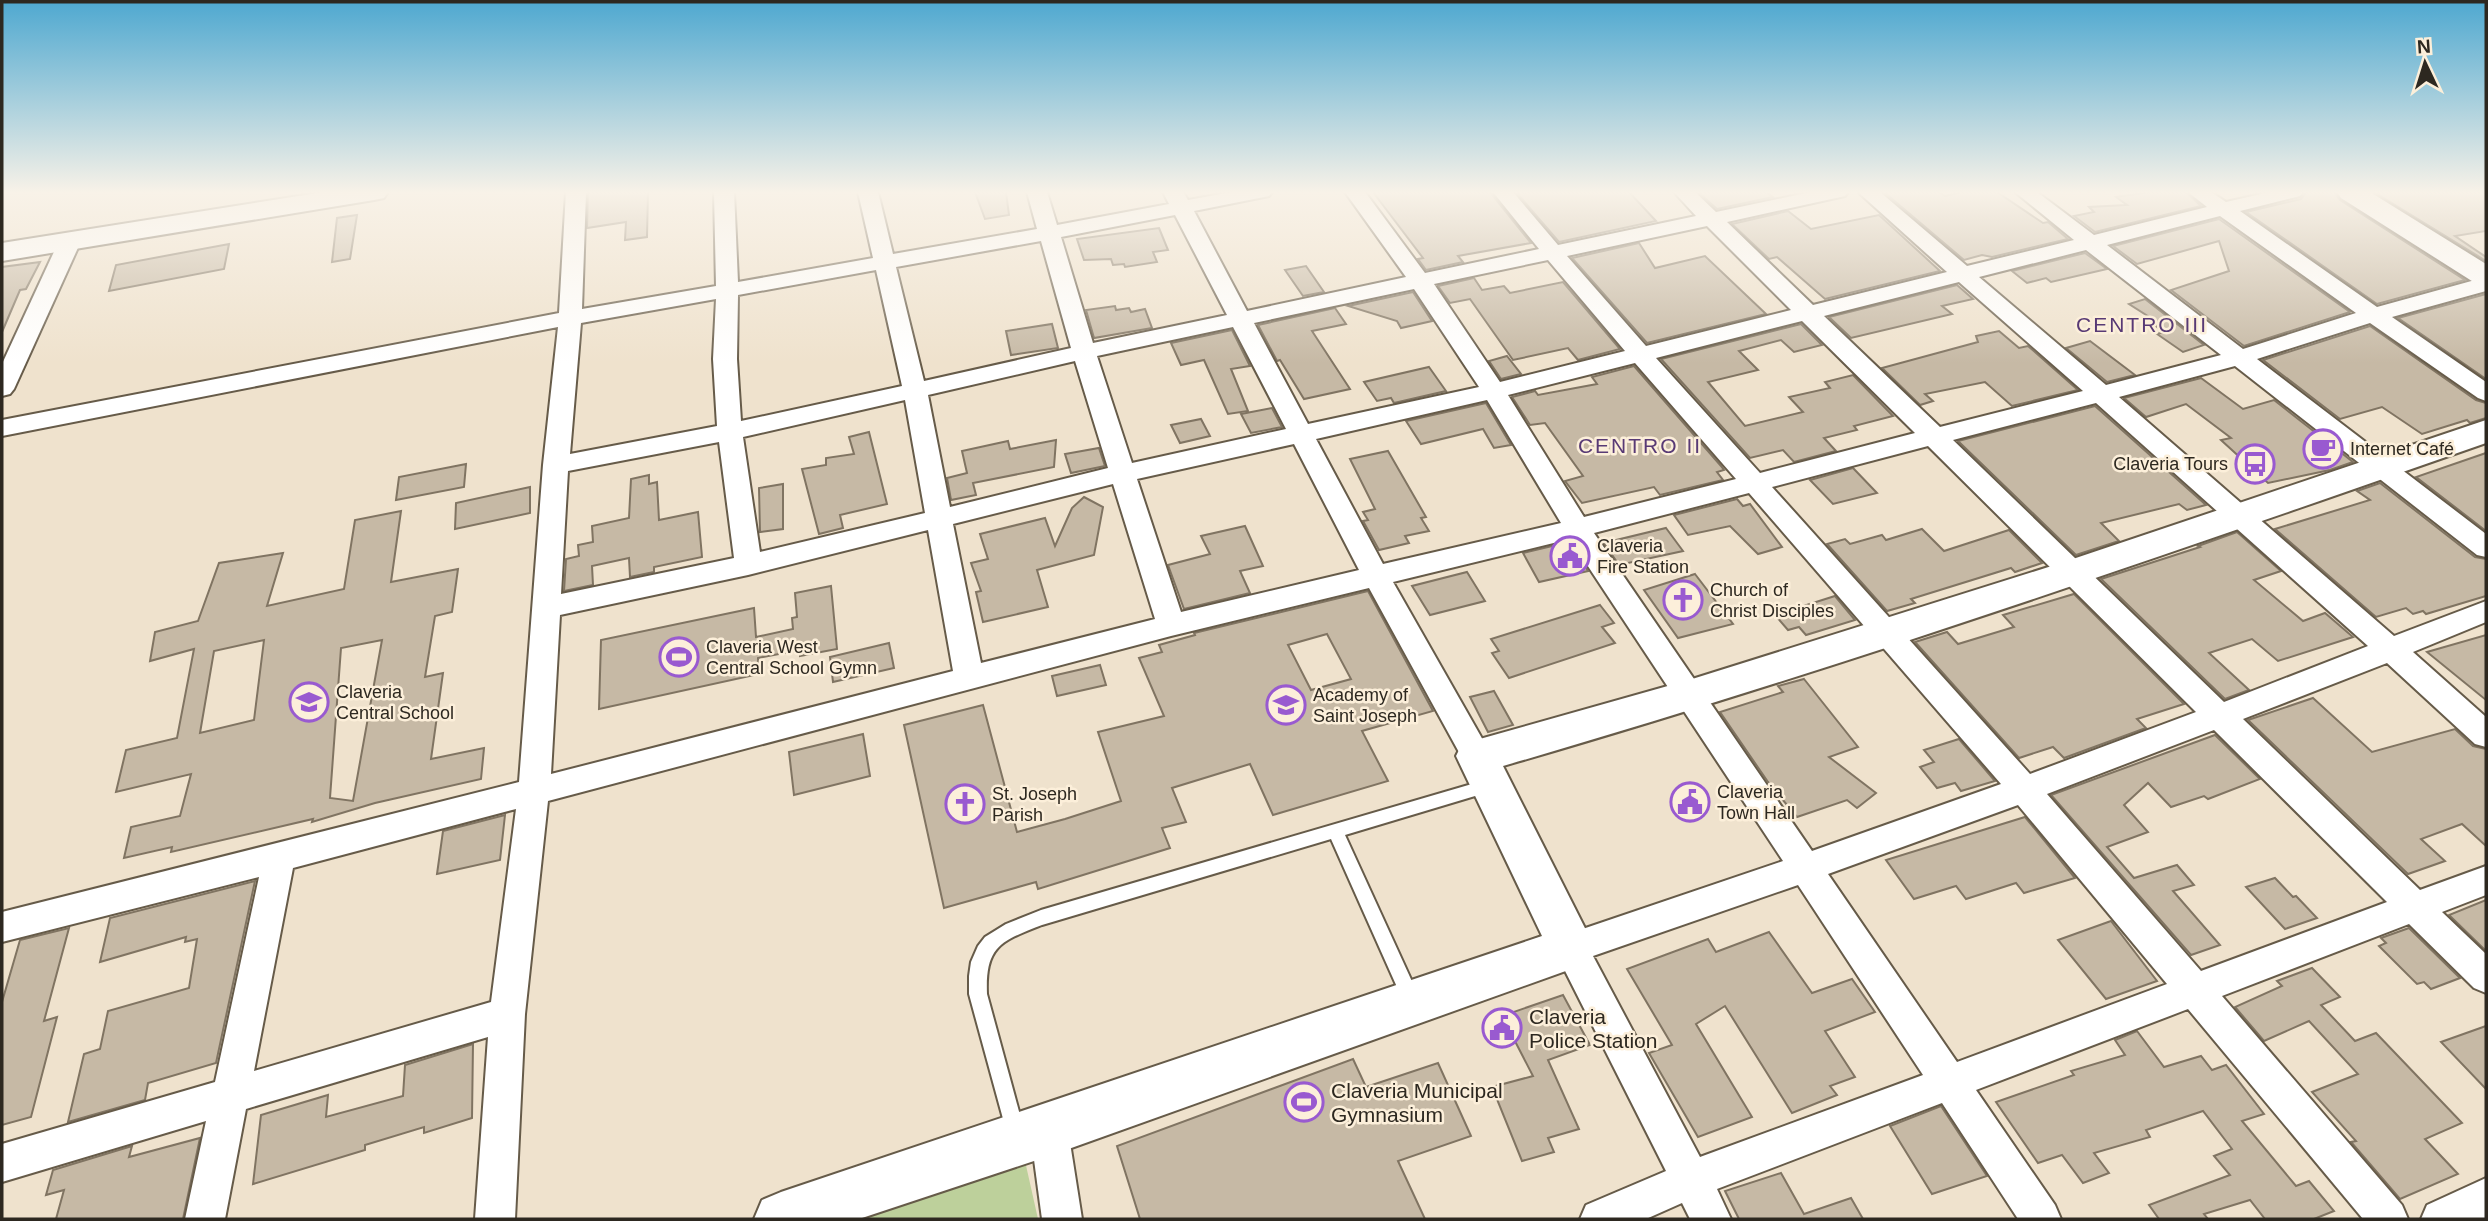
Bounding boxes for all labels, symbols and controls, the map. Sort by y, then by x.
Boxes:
north arrow [2390,28,2460,98]
text: N [2416,36,2431,57]
district label: CENTRO III [2076,313,2208,336]
cafe icon: Internet Café [2302,428,2344,470]
district label: CENTRO II [1578,434,1702,457]
place label: Internet Café [2350,439,2454,459]
bus stop icon: Claveria Tours [2234,443,2276,485]
place label: Claveria Tours [2113,454,2228,474]
public building icon: Claveria Fire Station [1549,535,1591,577]
place label: Claveria Fire Station [1597,536,1689,577]
church icon: Church of Christ Disciples [1662,579,1704,621]
place label: Church of Christ Disciples [1710,580,1834,621]
sports icon: Claveria West Central School Gymn [658,636,700,678]
place label: Claveria West Central School Gymn [706,637,877,678]
school or university icon: Claveria Central School [288,681,330,723]
place label: Claveria Central School [336,682,454,723]
school or university icon: Academy of Saint Joseph [1265,684,1307,726]
place label: Academy of Saint Joseph [1313,685,1417,726]
public building icon: Claveria Town Hall [1669,781,1711,823]
place label: Claveria Town Hall [1717,782,1795,823]
church icon: St. Joseph Parish [944,783,986,825]
place label: St. Joseph Parish [992,784,1077,825]
place label: Claveria Police Station [1529,1005,1657,1052]
public building icon: Claveria Police Station [1481,1007,1523,1049]
place label: Claveria Municipal Gymnasium [1331,1079,1503,1126]
sports icon: Claveria Municipal Gymnasium [1283,1081,1325,1123]

